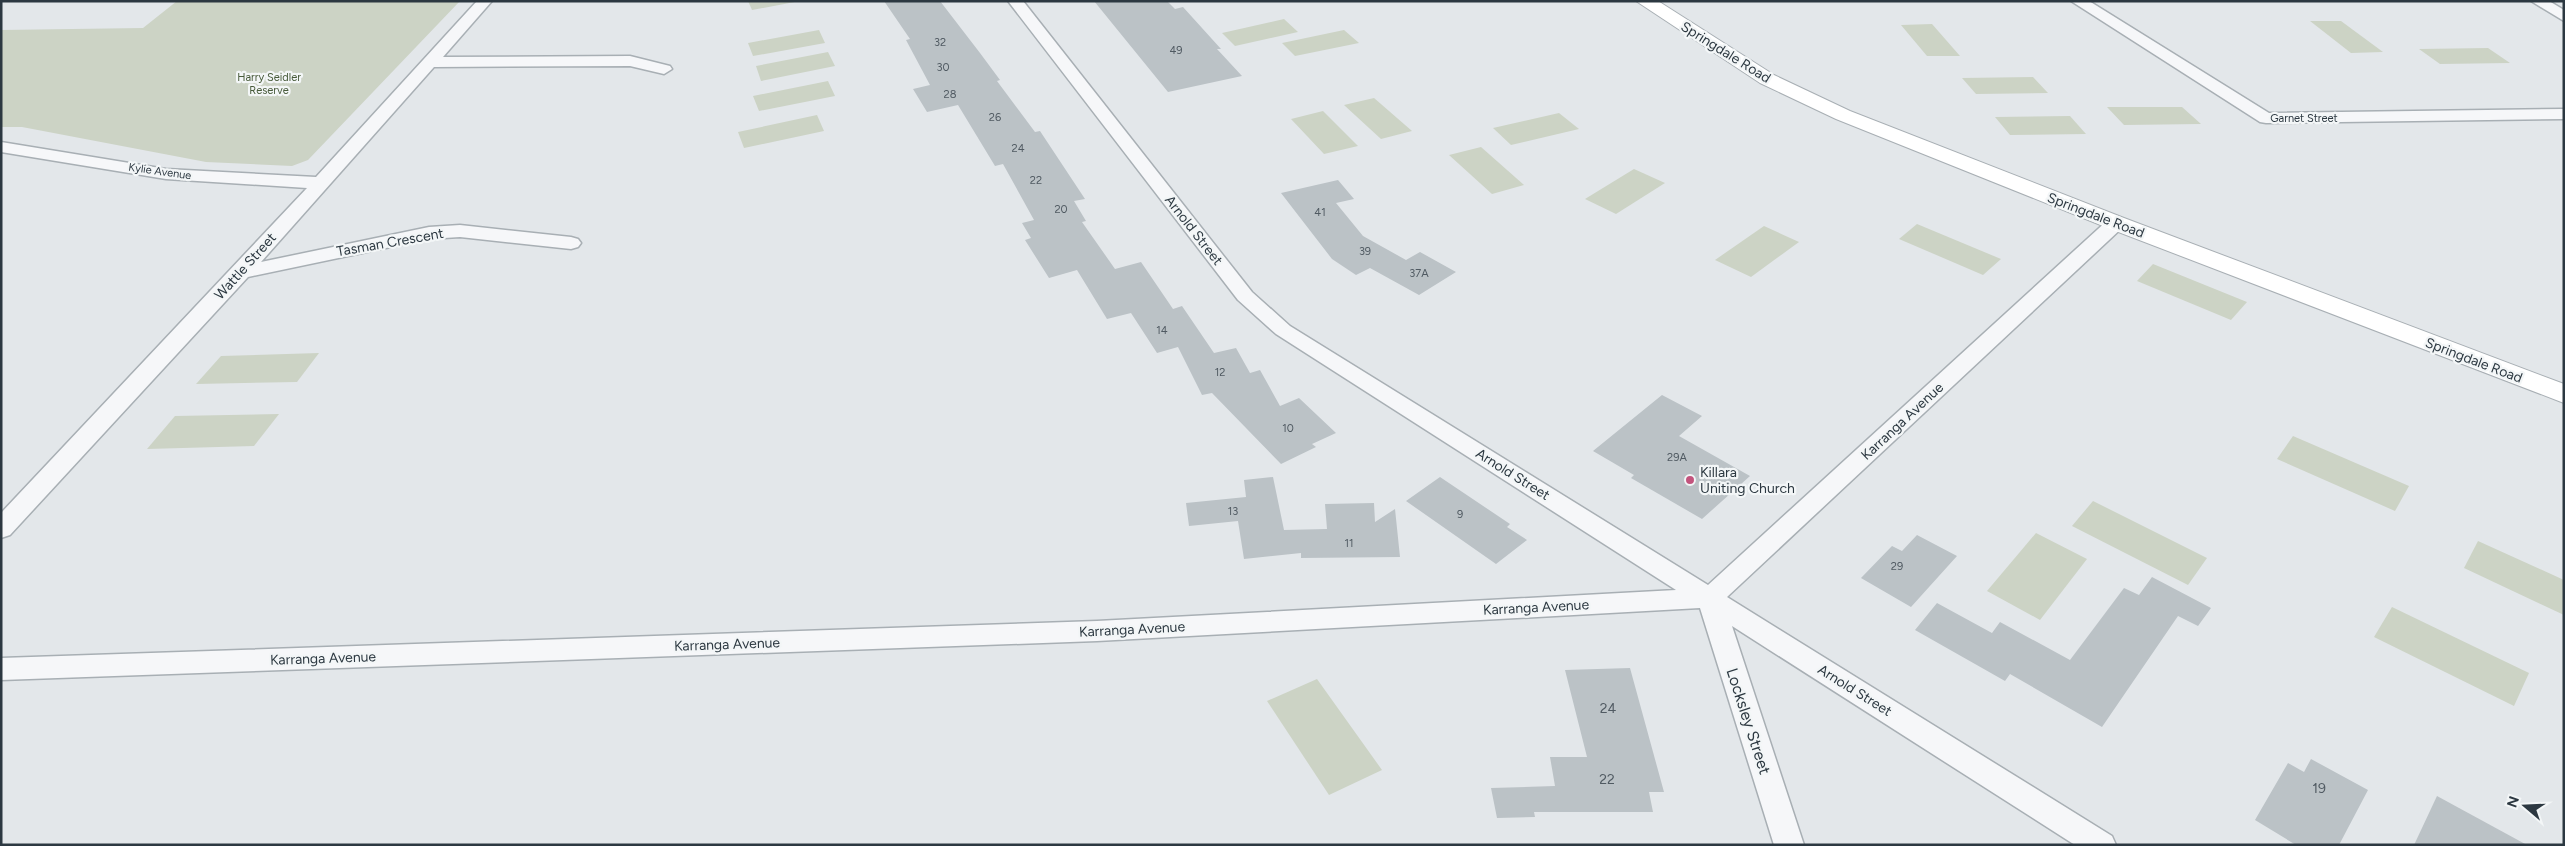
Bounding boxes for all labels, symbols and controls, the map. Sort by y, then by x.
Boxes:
street label: Springdale Road [1678,18,1774,87]
house number: 32 [934,36,946,49]
house number: 49 [1169,44,1183,57]
house number: 30 [936,61,950,74]
park label: Harry Seidler Reserve [237,71,301,97]
house number: 28 [944,88,957,101]
house number: 26 [989,111,1001,124]
street label: Garnet Street [2270,112,2338,125]
house number: 24 [1012,142,1025,155]
street label: Kylie Avenue [128,161,192,182]
house number: 22 [1030,174,1042,187]
street label: Springdale Road [2045,189,2147,242]
street label: Arnold Street [1161,192,1226,269]
house number: 20 [1054,203,1068,216]
house number: 41 [1314,206,1326,219]
street label: Tasman Crescent [335,225,445,260]
street label: Wattle Street [211,229,280,303]
house number: 39 [1359,245,1371,258]
house number: 37A [1409,267,1429,280]
house number: 14 [1156,324,1168,337]
street label: Springdale Road [2423,334,2525,387]
house number: 12 [1215,366,1225,379]
street label: Karranga Avenue [1858,379,1947,464]
house number: 10 [1282,422,1294,435]
street label: Arnold Street [1473,445,1553,504]
house number: 29A [1667,451,1687,464]
place label: Killara Uniting Church [1700,464,1795,497]
marker: Killara Uniting Church [1684,474,1696,486]
house number: 13 [1228,505,1238,518]
house number: 9 [1457,508,1463,521]
house number: 11 [1344,537,1354,550]
house number: 29 [1891,560,1903,573]
street label: Karranga Avenue [1483,596,1590,619]
street label: Karranga Avenue [1079,618,1186,641]
street label: Karranga Avenue [674,634,781,655]
street label: Karranga Avenue [270,648,377,669]
street label: Arnold Street [1815,661,1895,720]
street label: Locksley Street [1722,666,1775,777]
house number: 24 [1600,700,1617,717]
house number: 22 [1599,771,1615,788]
house number: 19 [2312,780,2326,797]
north arrow [2500,781,2550,831]
text: N [2503,794,2523,810]

